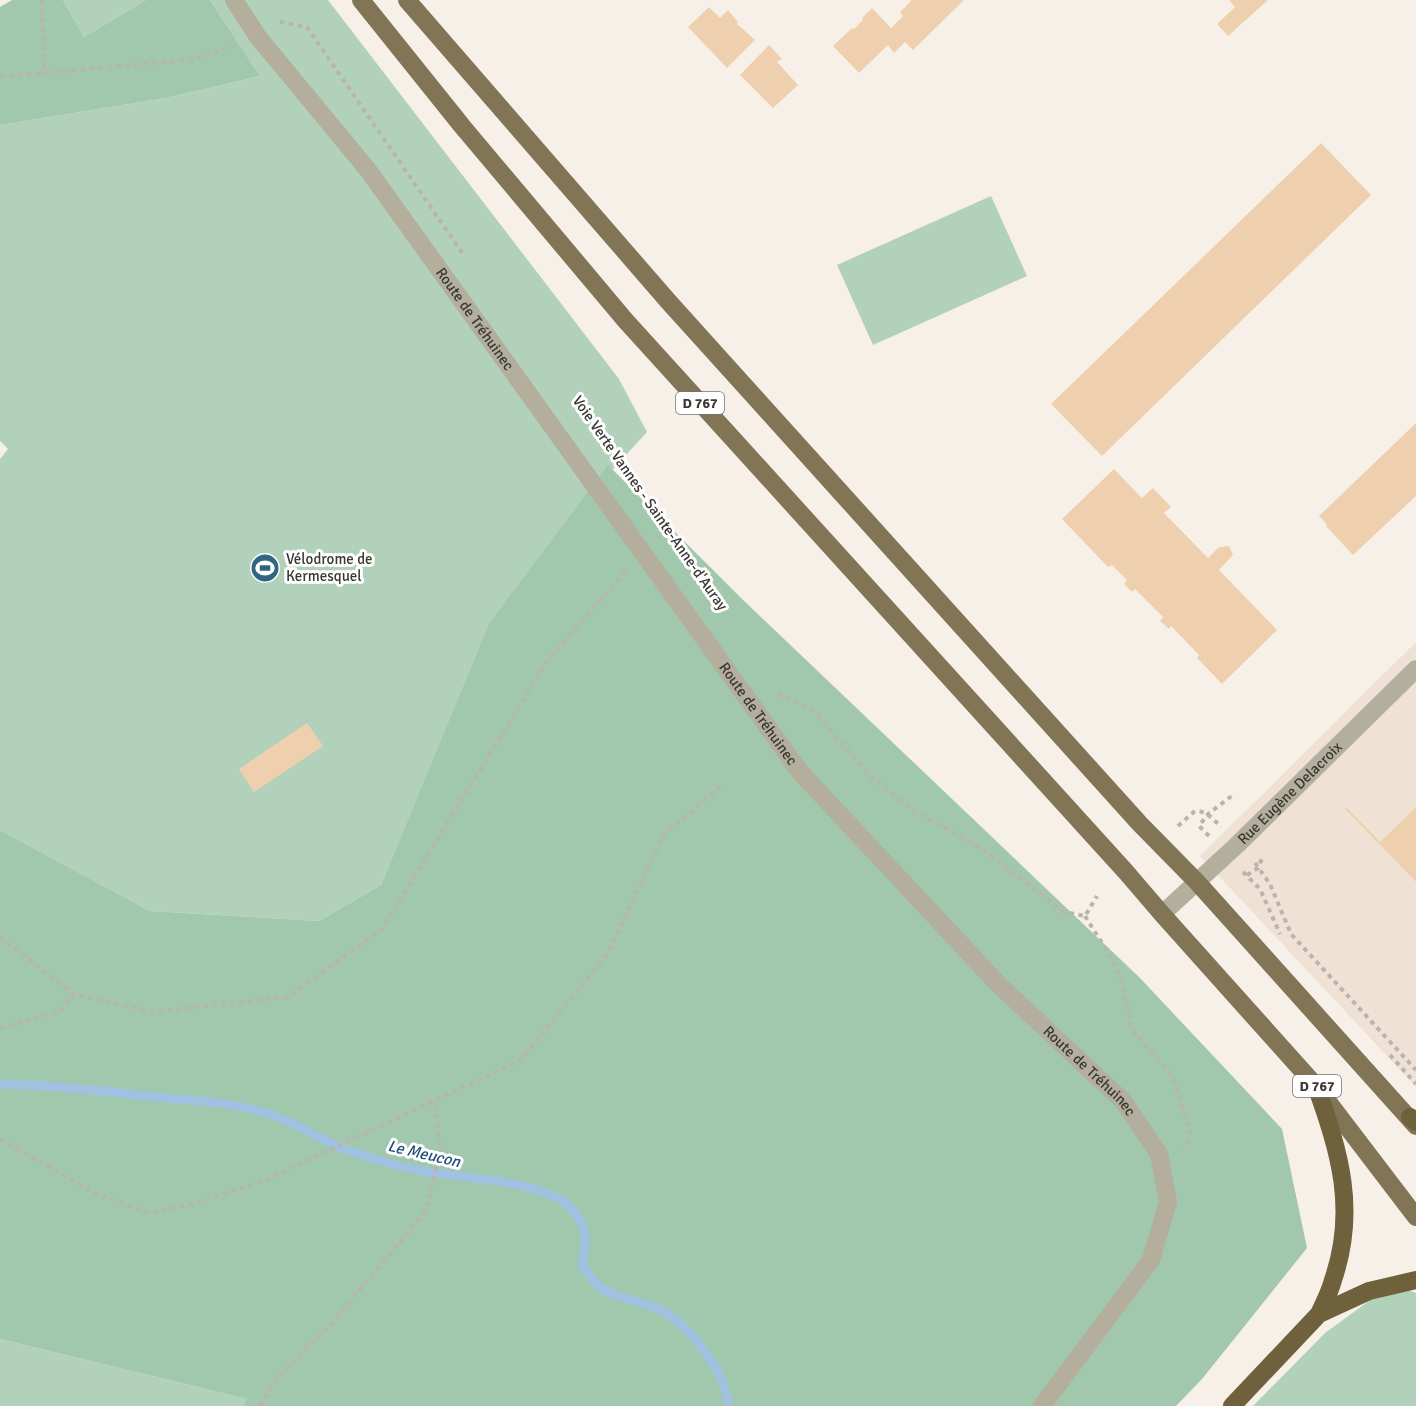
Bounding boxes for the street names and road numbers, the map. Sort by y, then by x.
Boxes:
street label: Route de Tréhuinec [432,264,518,374]
street label: Voie Verte Vannes - Sainte-Anne-d'Auray [569,392,731,614]
road number: D 767 [676,392,724,414]
street label: Route de Tréhuinec [715,659,801,769]
street label: Rue Eugène Delacroix [1234,738,1346,848]
street label: Route de Tréhuinec [1039,1022,1140,1119]
road number: D 767 [1293,1075,1341,1097]

